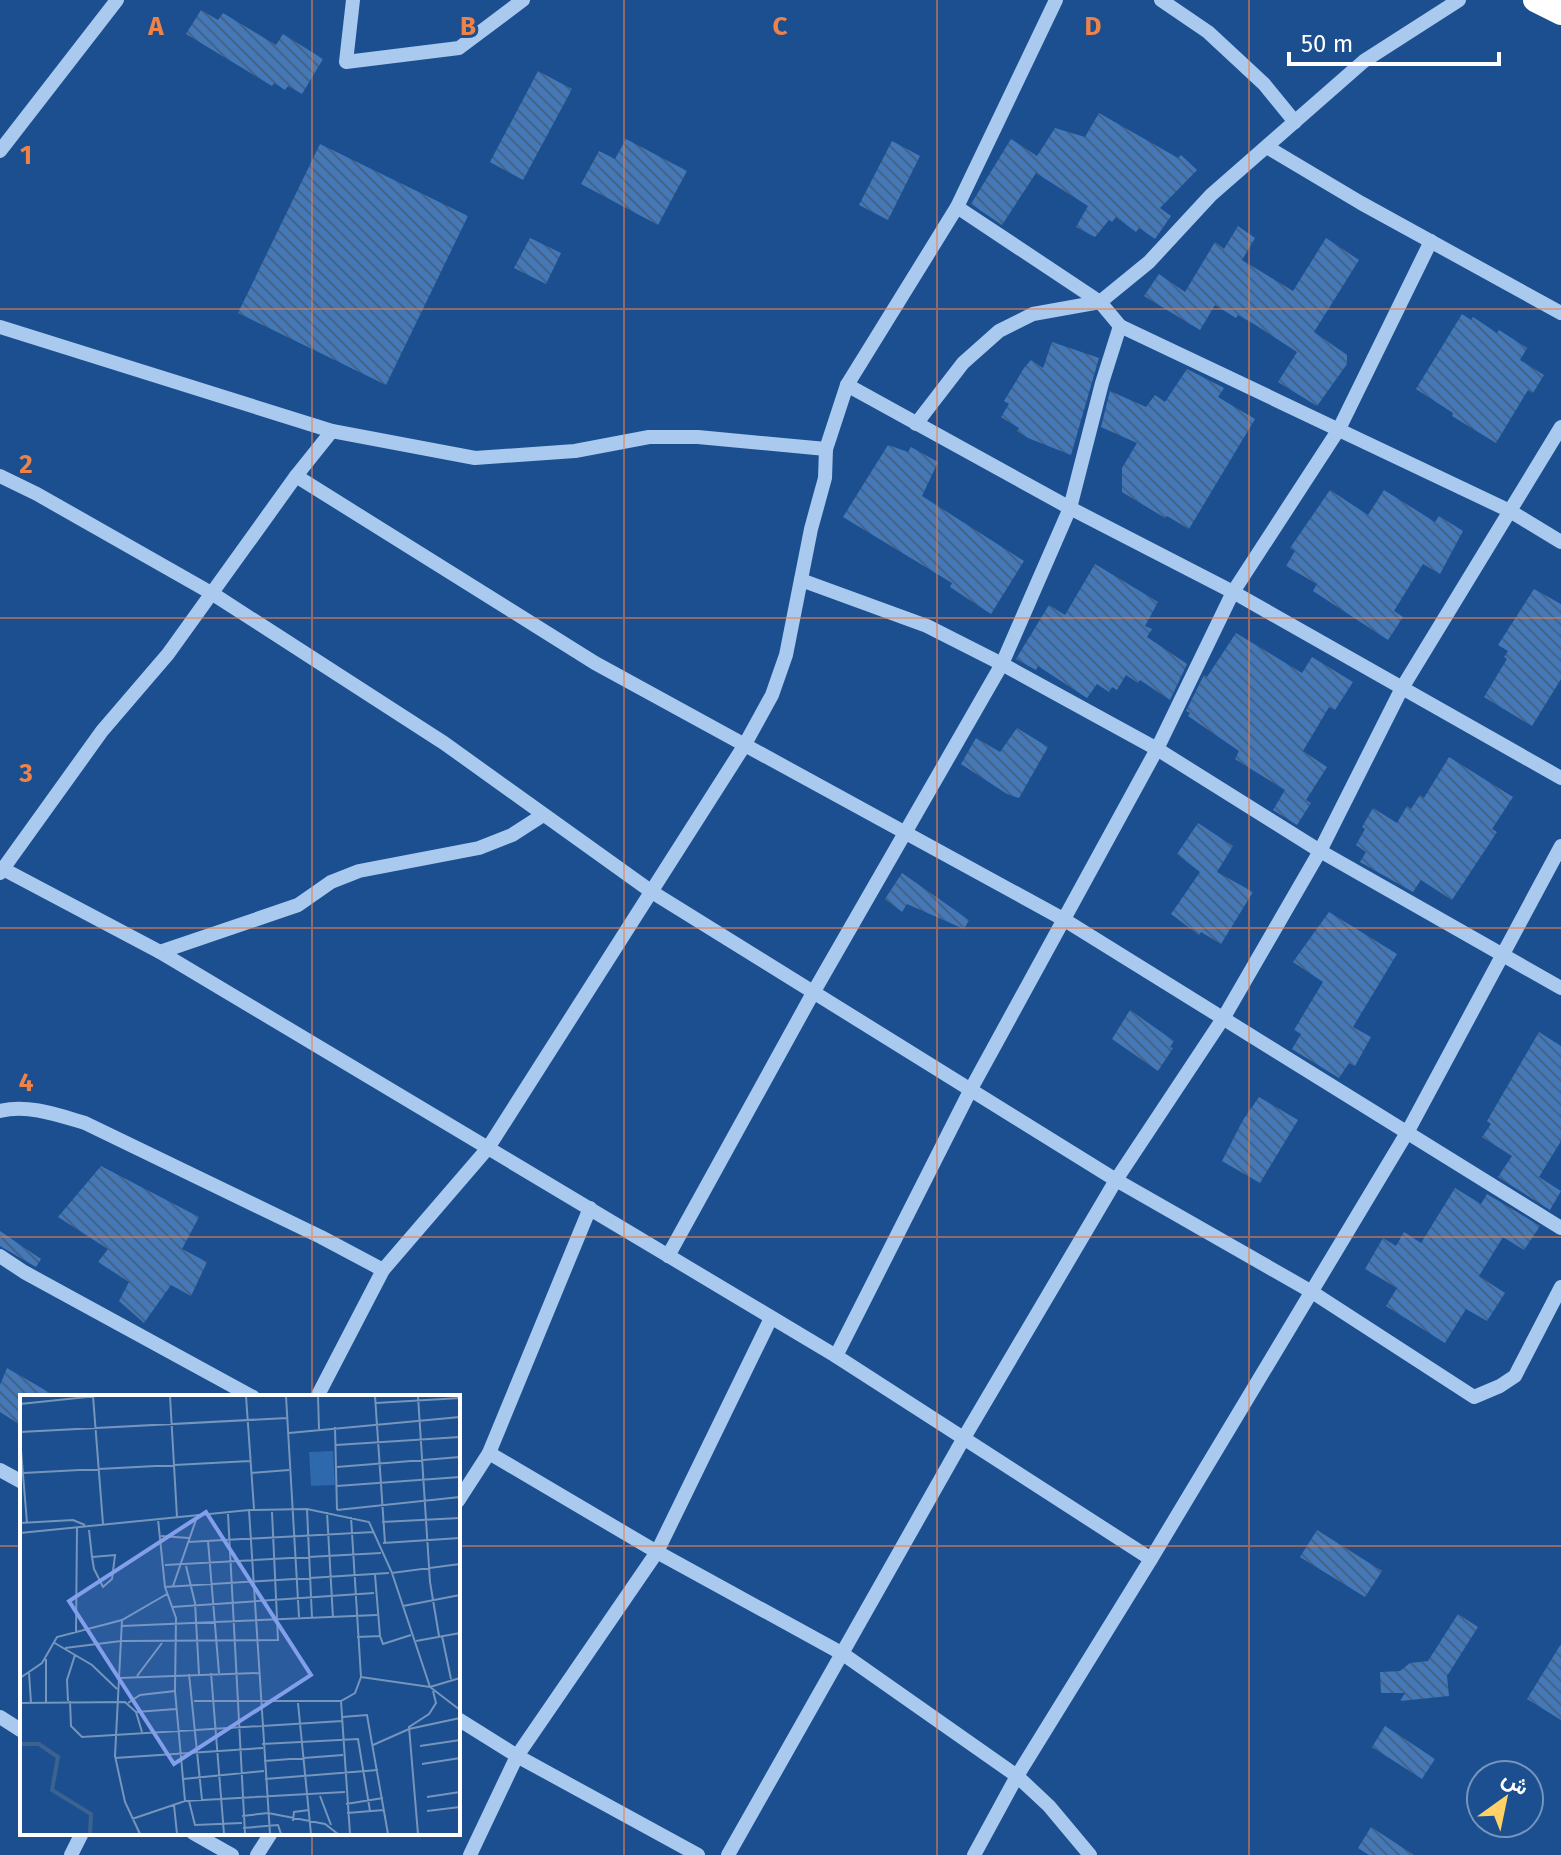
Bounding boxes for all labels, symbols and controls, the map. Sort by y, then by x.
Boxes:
text: A [147,11,164,42]
text: B [460,11,476,42]
text: C [773,11,788,42]
text: D [1085,11,1102,42]
scale bar [1289,16,1499,66]
text: 50 m [1301,30,1353,58]
text: 1 [20,140,32,171]
text: 2 [19,449,33,480]
text: 3 [18,758,33,789]
text: 4 [19,1067,34,1098]
inset map [20,1395,460,1835]
north arrow [1465,1759,1545,1839]
text: ش [1497,1764,1534,1801]

